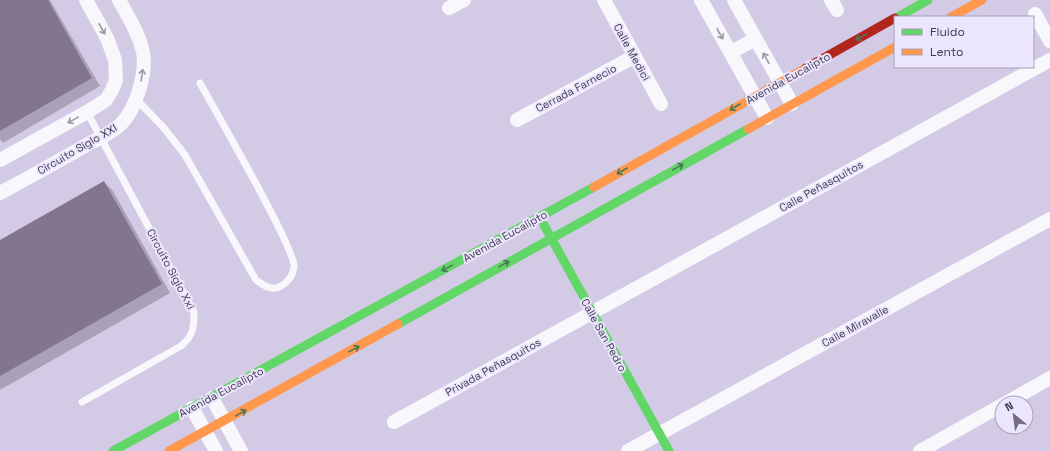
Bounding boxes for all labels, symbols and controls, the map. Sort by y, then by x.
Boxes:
legend [894,16,1034,68]
street label: Calle Medici [611,21,654,83]
one-way arrow [99,23,106,35]
text: Fluido [930,24,965,40]
one-way arrow [717,28,725,40]
one-way arrow [855,34,867,42]
text: Lento [930,44,964,60]
street label: Avenida Eucalipto [743,49,833,107]
one-way arrow [762,52,770,64]
street label: Cerrada Farnecio [533,61,619,115]
one-way arrow [138,69,146,82]
one-way arrow [729,103,741,111]
one-way arrow [67,117,79,124]
street label: Circuito Siglo XXI [35,121,119,177]
street label: Calle Peñasquitos [777,157,866,215]
one-way arrow [672,162,684,170]
one-way arrow [616,167,628,175]
street label: Avenida Eucalipto [460,207,550,265]
street label: Circuito Siglo Xxi [144,226,198,312]
one-way arrow [498,260,510,268]
one-way arrow [441,265,453,273]
street label: Calle San Pedro [578,296,630,374]
street label: Calle Miravalle [819,302,891,350]
street label: Privada Peñasquitos [443,335,544,399]
one-way arrow [348,344,360,352]
street label: Avenida Eucalipto [176,364,266,420]
north arrow [994,395,1034,435]
text: N [1003,398,1016,414]
one-way arrow [235,408,247,416]

